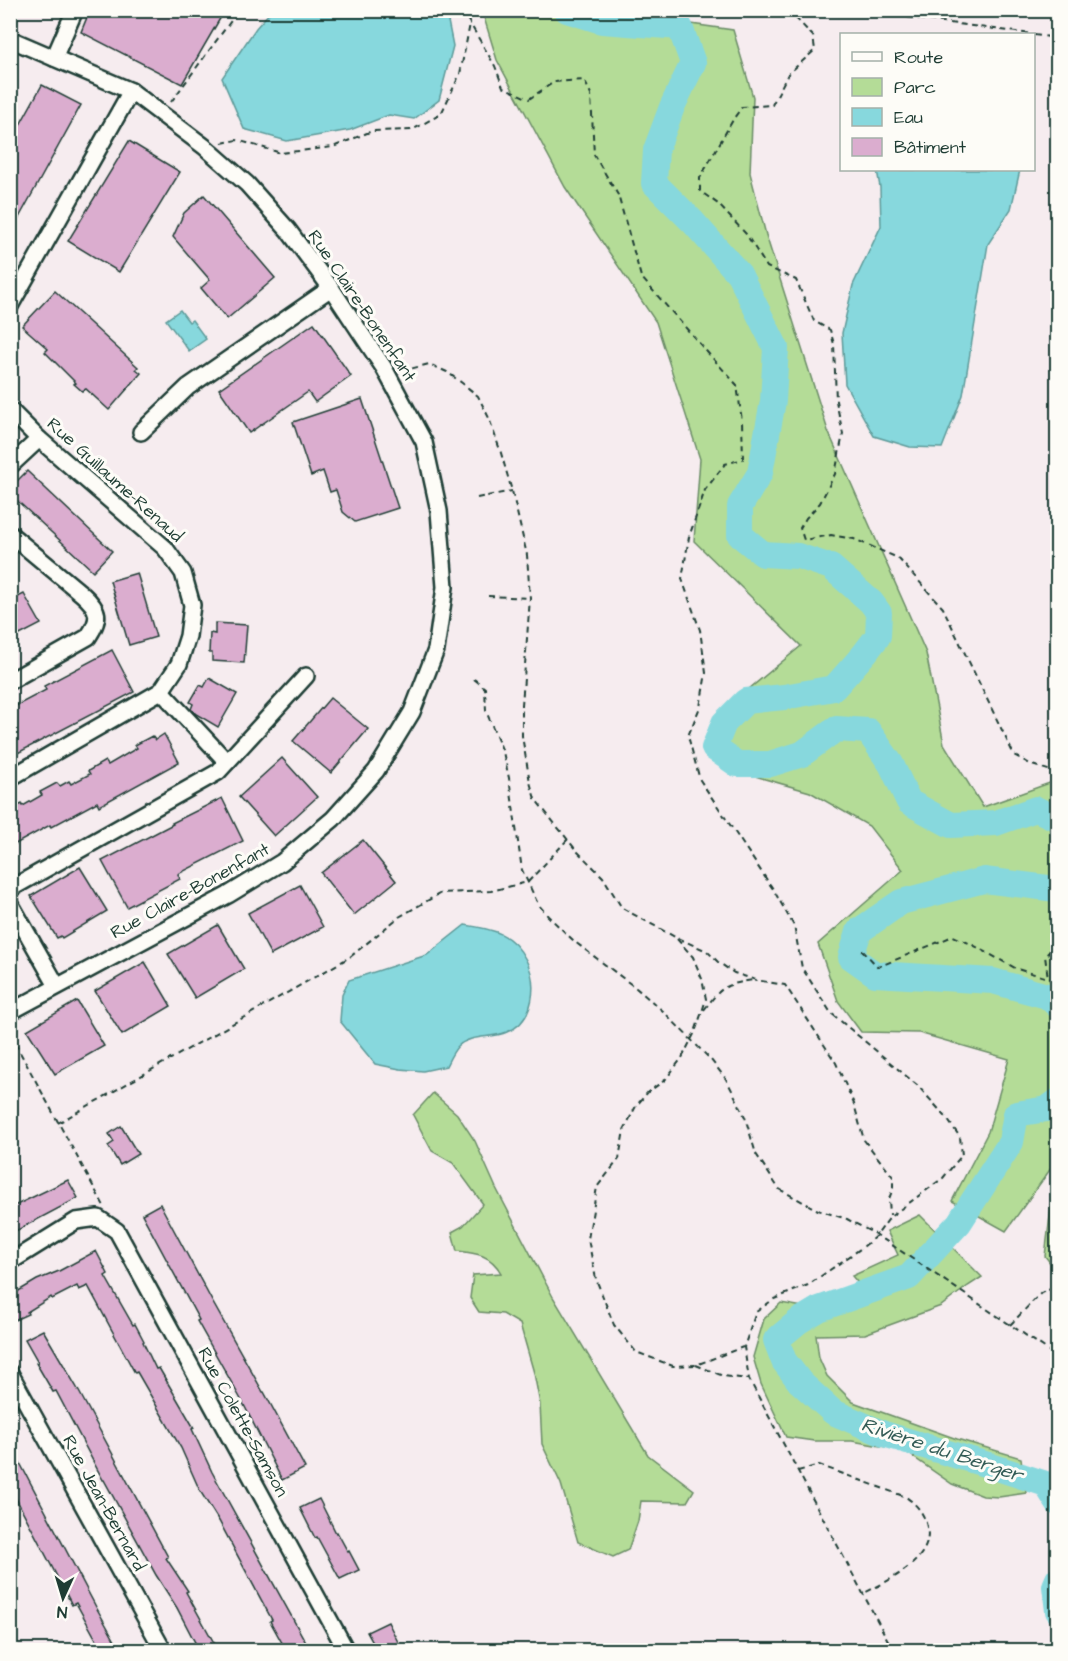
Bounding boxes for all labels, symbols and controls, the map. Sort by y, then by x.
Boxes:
legend [840,33,1035,171]
text: Route [894,45,943,70]
text: Parc [894,75,936,100]
text: Eau [894,105,923,130]
text: Bâtiment [894,135,967,160]
street label: Rue Claire-Bonenfant [302,225,423,388]
street label: Rue Guillaume-Renaud [41,412,189,548]
street label: Rue Claire-Bonenfant [106,836,275,945]
street label: Rue Colette-Samson [192,1343,294,1501]
water label: Rivière du Berger [857,1411,1028,1491]
street label: Rue Jean-Bernard [56,1431,152,1575]
north arrow [33,1568,93,1628]
text: N [56,1601,68,1623]

